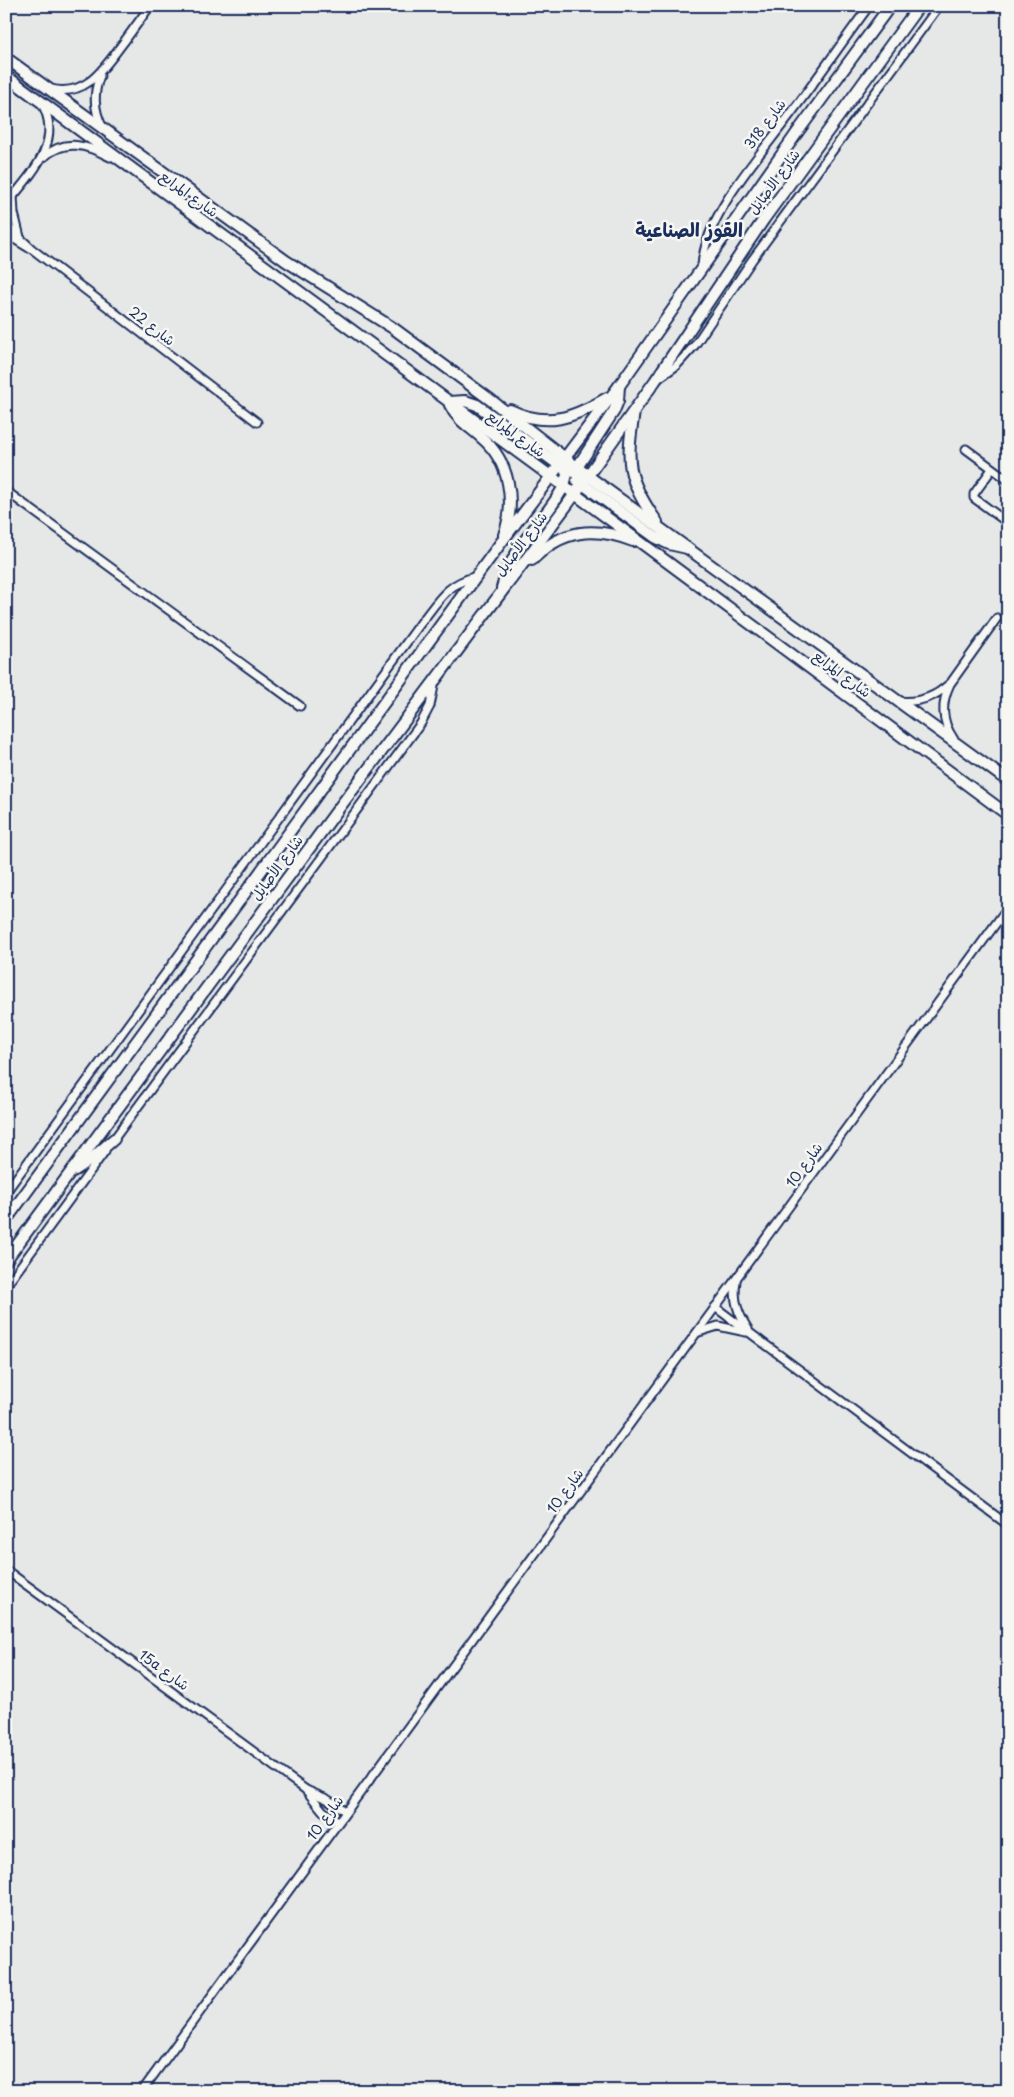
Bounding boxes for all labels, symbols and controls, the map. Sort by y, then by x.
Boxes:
street label: شارع 318 [739,94,791,153]
street label: شارع الأصايل [743,145,805,219]
street label: شارع المرابع [155,165,223,223]
district label: القوز الصناعية [635,215,743,243]
street label: شارع 22 [125,301,180,350]
street label: شارع المرابع [482,405,550,463]
street label: شارع الأصايل [489,507,552,581]
street label: شارع المرابع [808,645,876,703]
street label: شارع الأصايل [246,831,308,905]
street label: شارع 10 [780,1138,827,1192]
street label: شارع 10 [541,1464,588,1518]
street label: 15a شارع [135,1644,194,1695]
street label: شارع 10 [301,1791,348,1845]

